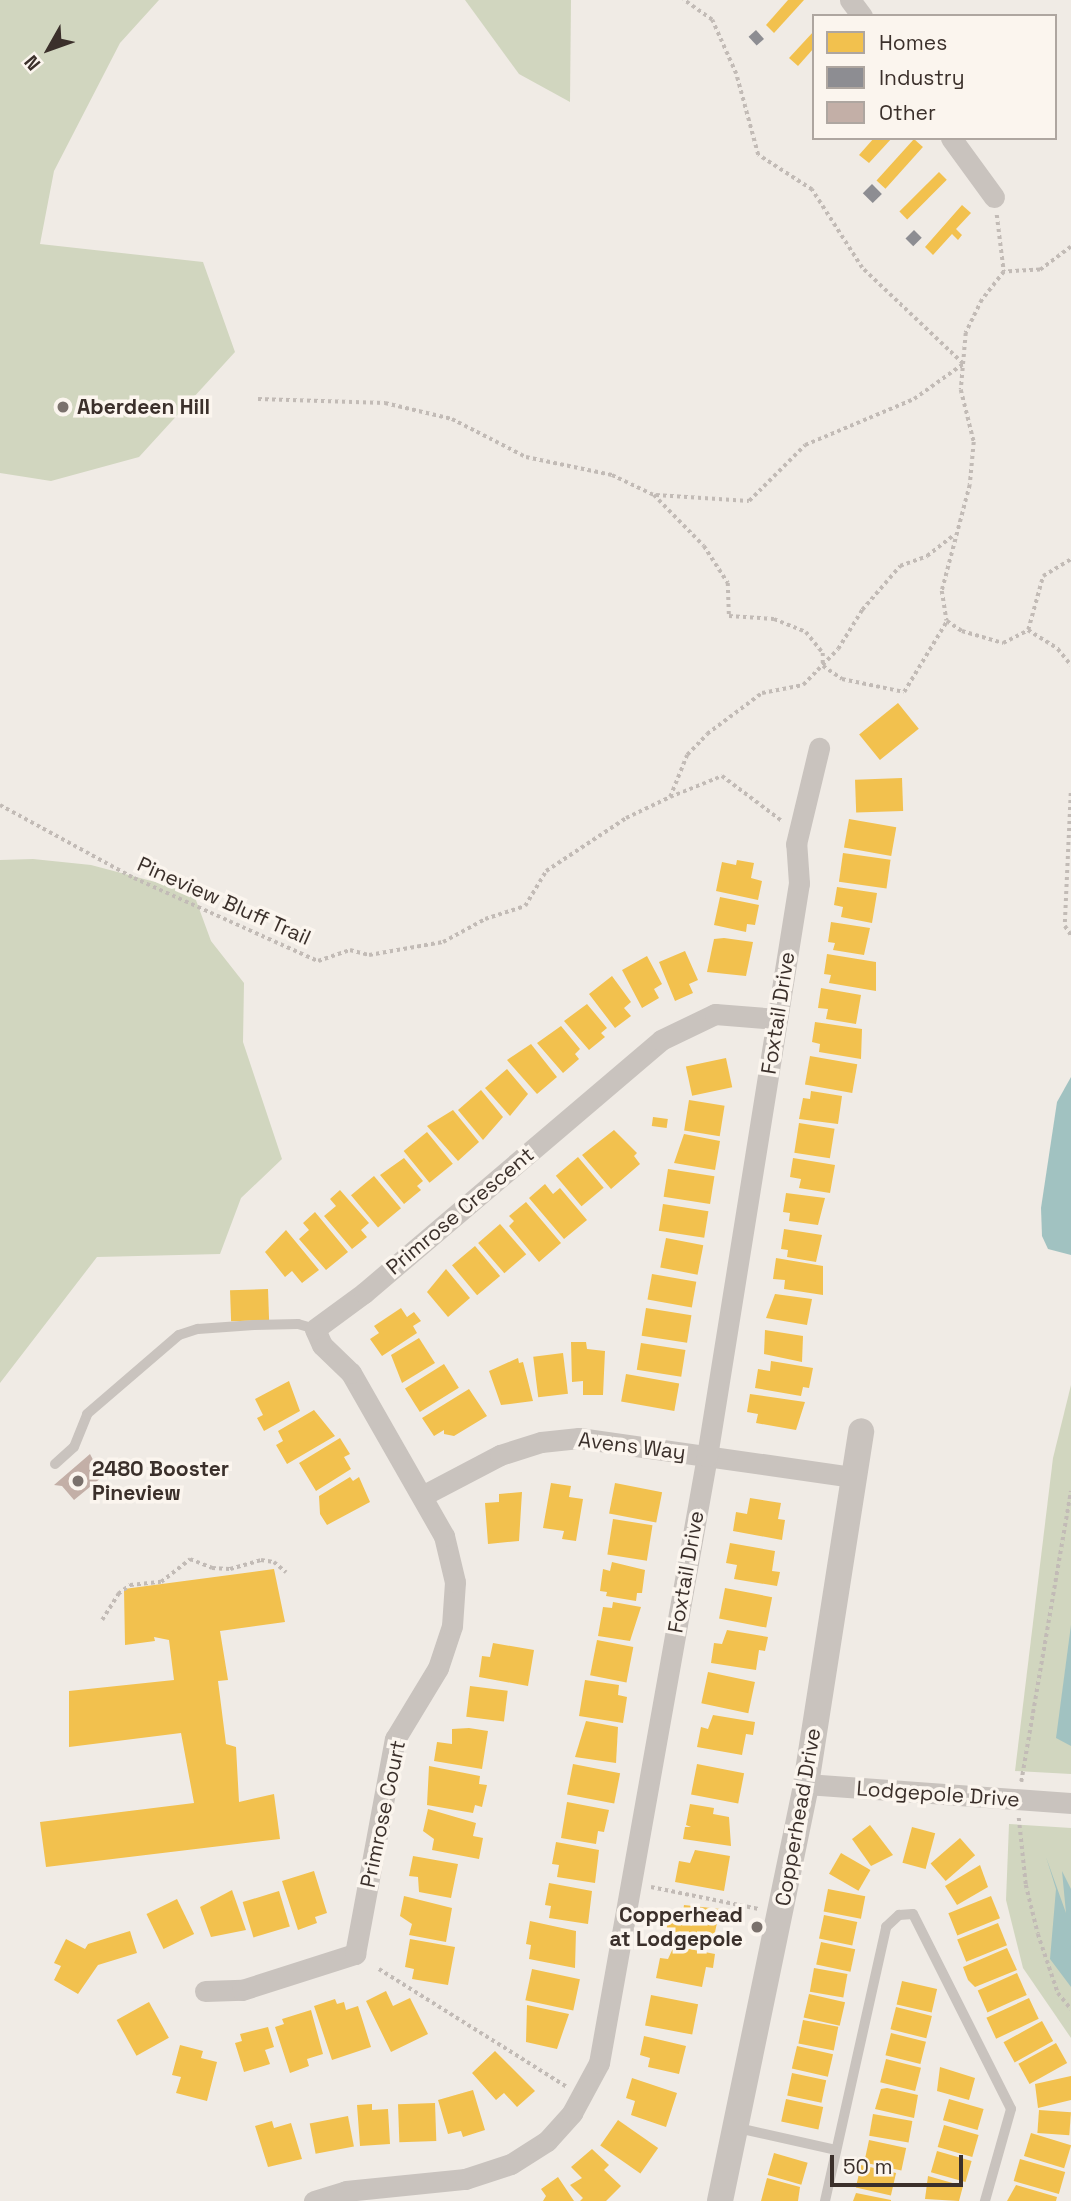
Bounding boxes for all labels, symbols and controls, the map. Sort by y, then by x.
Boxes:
north arrow [14,14,84,84]
legend [812,14,1057,140]
text: Homes [879,29,947,56]
text: N [19,50,46,76]
text: Industry [879,64,965,91]
text: Other [879,99,936,126]
place label: Aberdeen Hill [77,394,210,420]
marker: Aberdeen Hill [55,399,71,415]
street label: Pineview Bluff Trail [133,851,315,951]
street label: Foxtail Drive [756,950,800,1076]
street label: Primrose Crescent [381,1142,539,1280]
street label: Avens Way [577,1427,687,1465]
place label: 2480 Booster Pineview [92,1456,229,1506]
marker: 2480 Booster Pineview [70,1473,86,1489]
street label: Foxtail Drive [663,1509,709,1635]
street label: Copperhead Drive [770,1726,826,1908]
street label: Primrose Court [355,1738,411,1890]
street label: Lodgepole Drive [856,1776,1020,1812]
place label: Copperhead at Lodgepole [610,1902,743,1952]
marker: Copperhead at Lodgepole [749,1919,765,1935]
scale bar [833,2142,966,2186]
text: 50 m [843,2153,893,2180]

